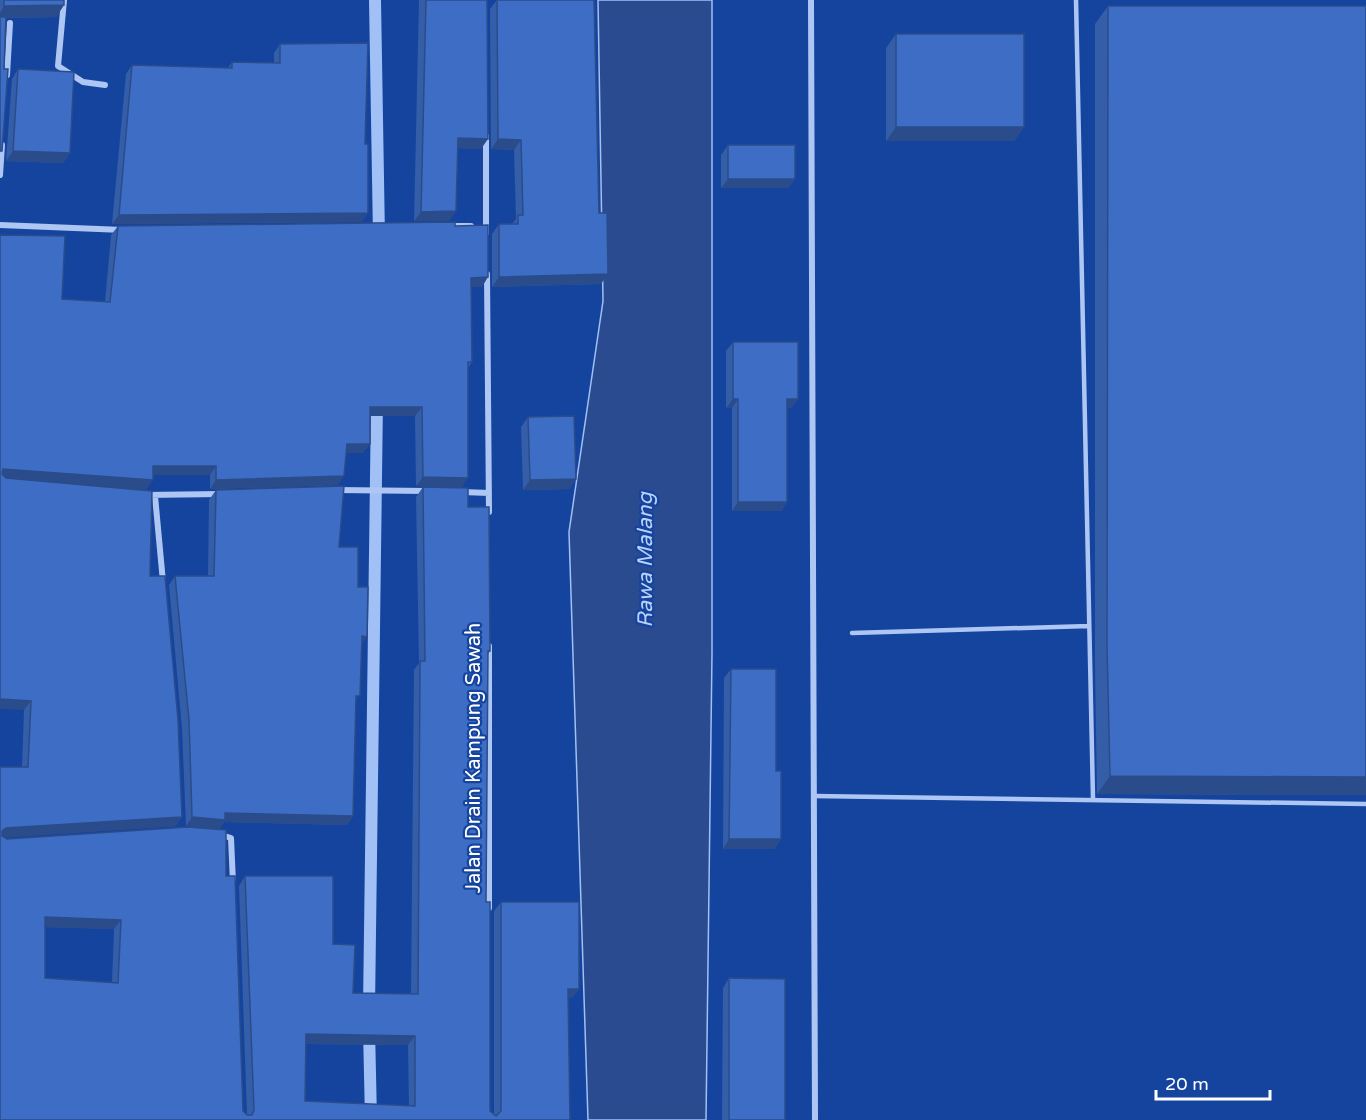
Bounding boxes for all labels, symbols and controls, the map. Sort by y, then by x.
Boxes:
water label: Rawa Malang [633,491,658,628]
street label: Jalan Drain Kampung Sawah [462,623,486,893]
scale bar [1156,1063,1270,1101]
text: 20 m [1165,1073,1209,1095]

